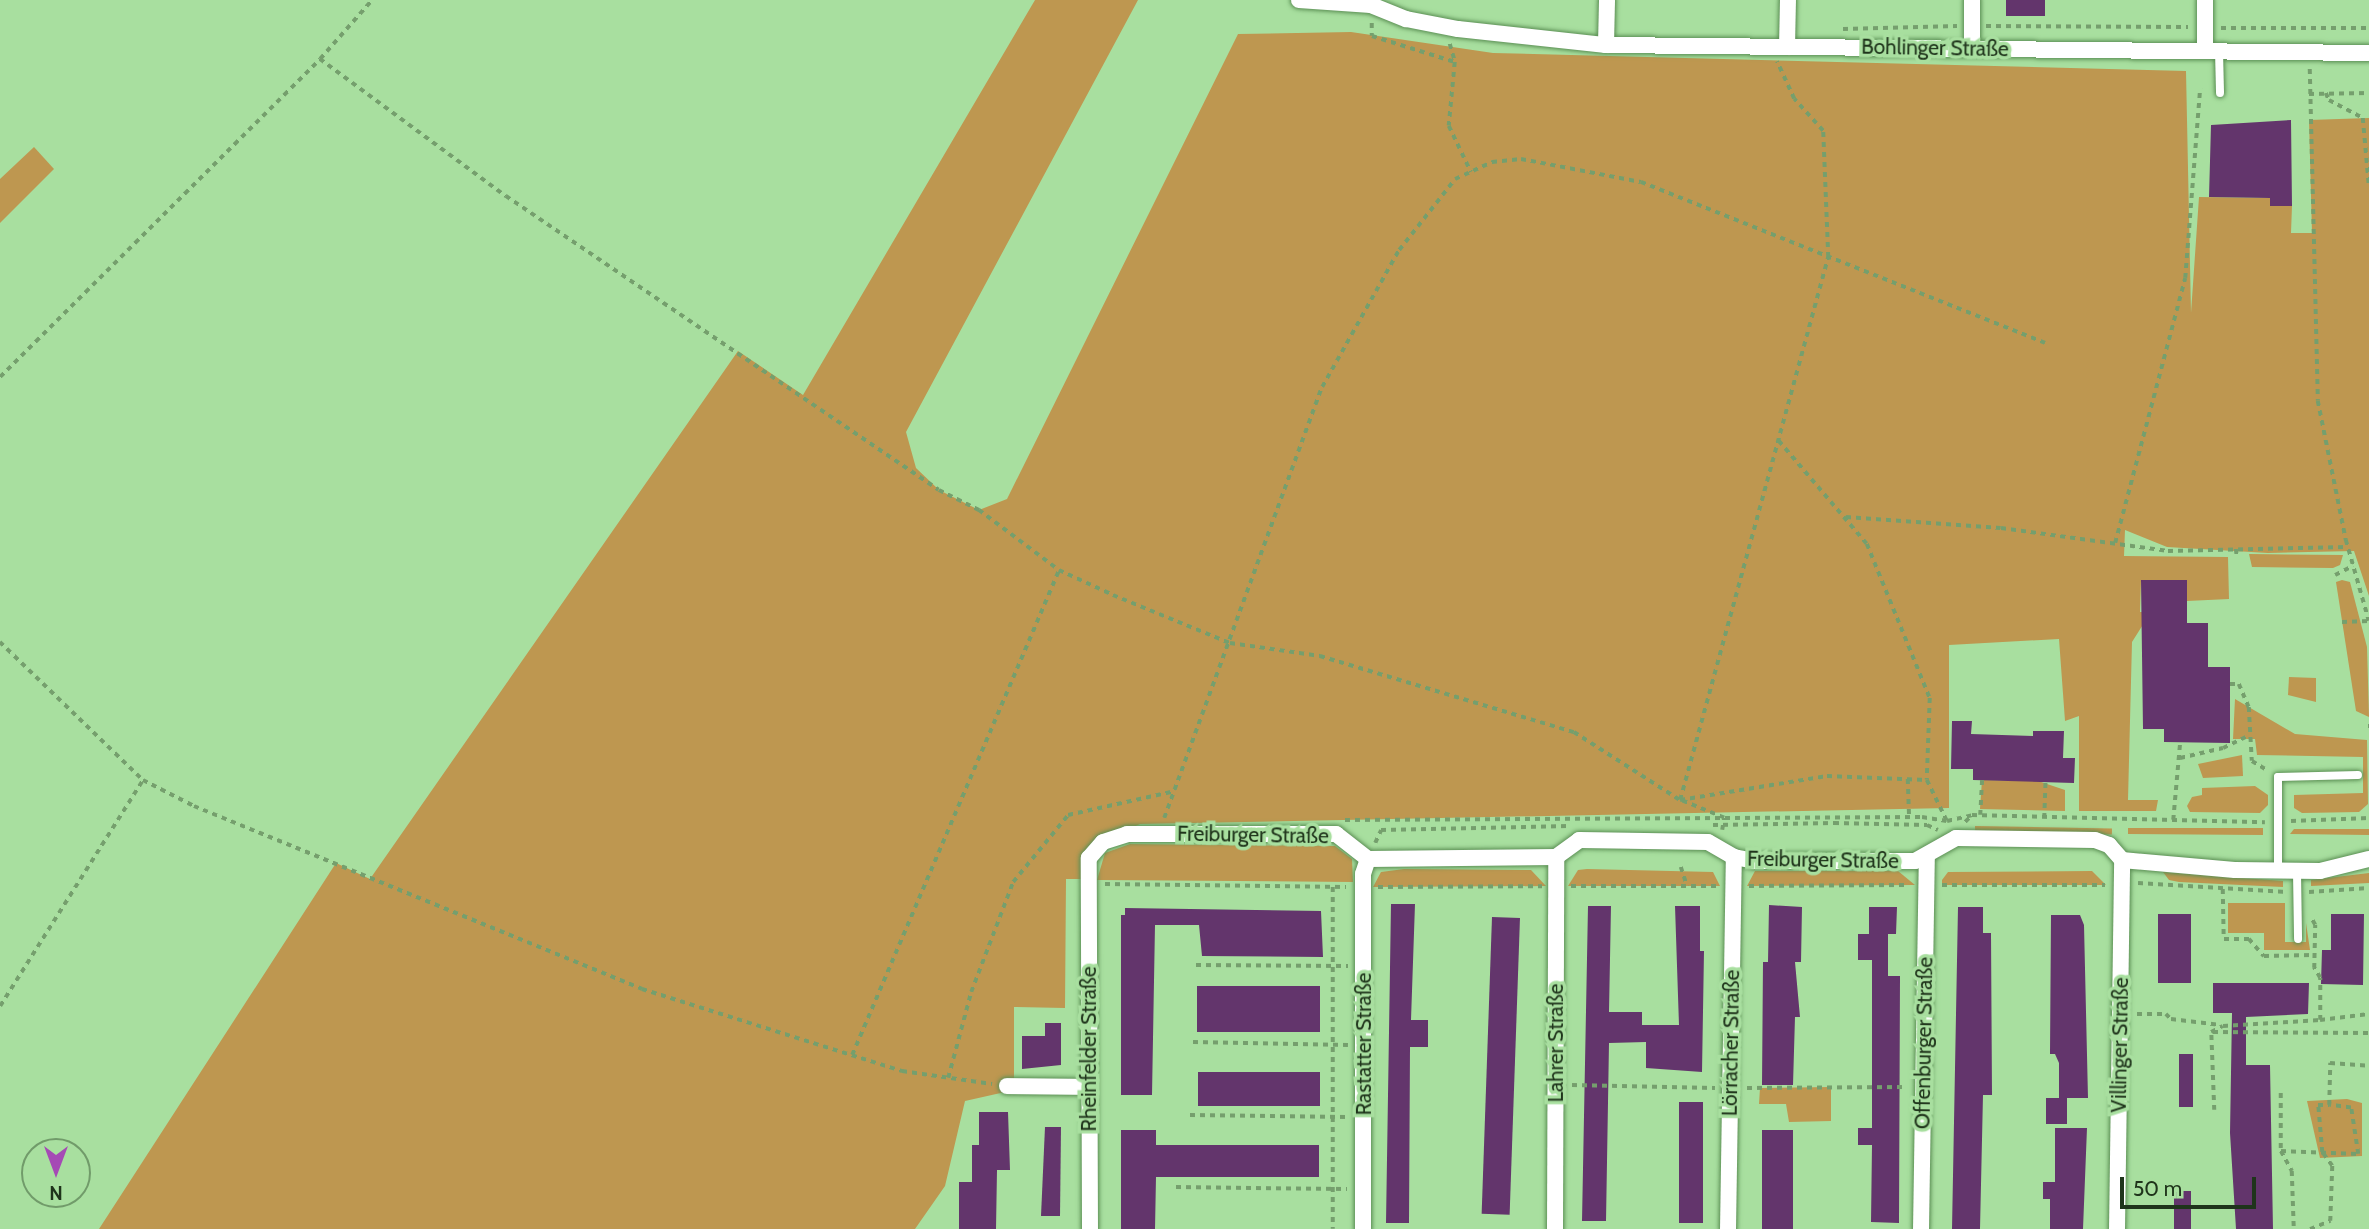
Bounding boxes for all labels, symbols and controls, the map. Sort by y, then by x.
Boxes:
street label: Bohlinger Straße [1861,34,2009,62]
street label: Freiburger Straße [1177,821,1329,849]
street label: Freiburger Straße [1747,846,1899,874]
street label: Offenburger Straße [1910,957,1938,1129]
street label: Rheinfelder Straße [1076,966,1102,1132]
street label: Lörracher Straße [1717,970,1745,1116]
street label: Rastatter Straße [1351,973,1377,1115]
street label: Villinger Straße [2106,977,2134,1113]
street label: Lahrer Straße [1543,984,1569,1102]
north arrow [21,1138,91,1208]
scale bar [2124,1162,2260,1206]
text: 50 m [2133,1176,2182,1201]
text: N [49,1181,63,1204]

